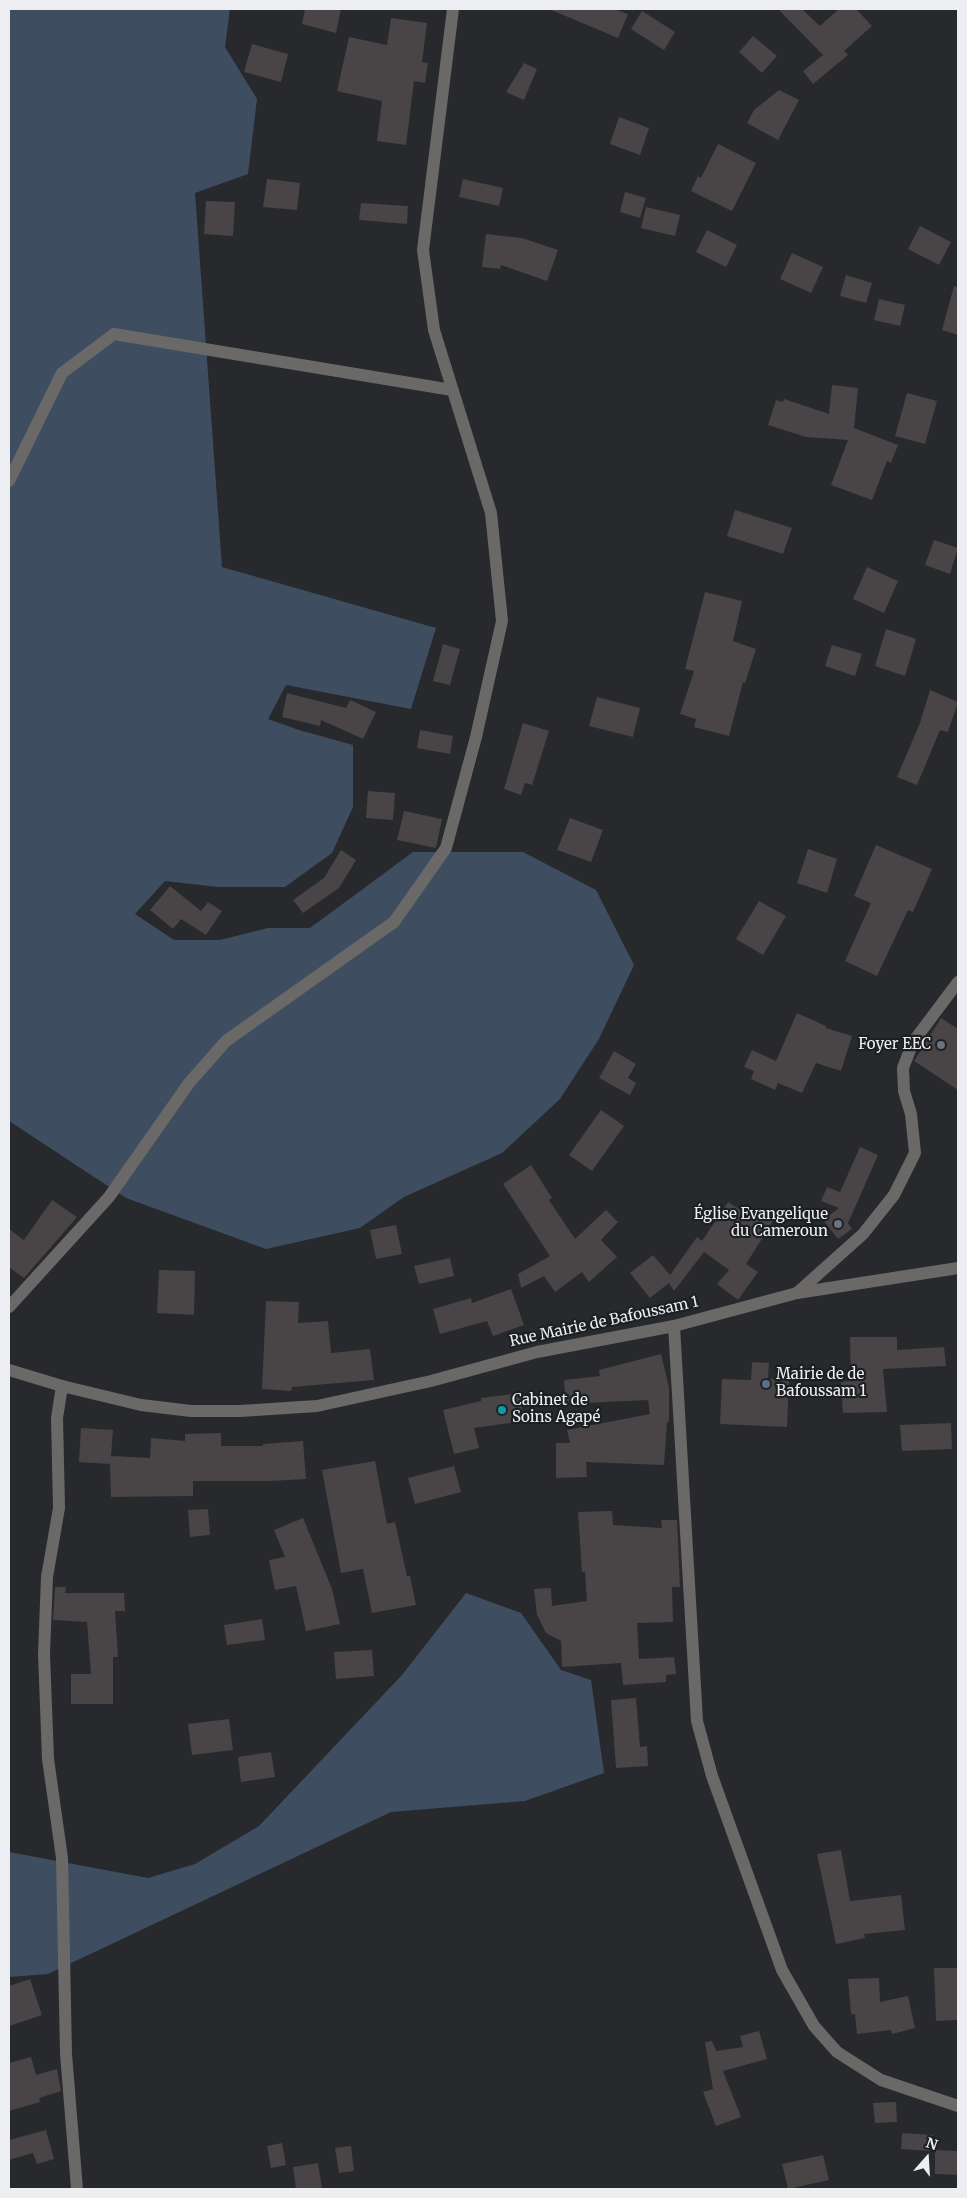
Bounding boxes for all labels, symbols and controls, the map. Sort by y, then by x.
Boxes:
place label: Foyer EEC [858,1036,931,1054]
marker: Foyer EEC [935,1039,947,1051]
place label: Église Evangelique du Cameroun [694,1206,828,1241]
marker: Église Evangelique du Cameroun [832,1218,844,1230]
street label: Rue Mairie de Bafoussam 1 [508,1293,700,1351]
place label: Mairie de de Bafoussam 1 [776,1366,866,1401]
marker: Mairie de de Bafoussam 1 [760,1378,772,1390]
place label: Cabinet de Soins Agapé [512,1392,600,1427]
marker: Cabinet de Soins Agapé [496,1404,508,1416]
north arrow [902,2133,952,2183]
text: N [924,2134,940,2154]

